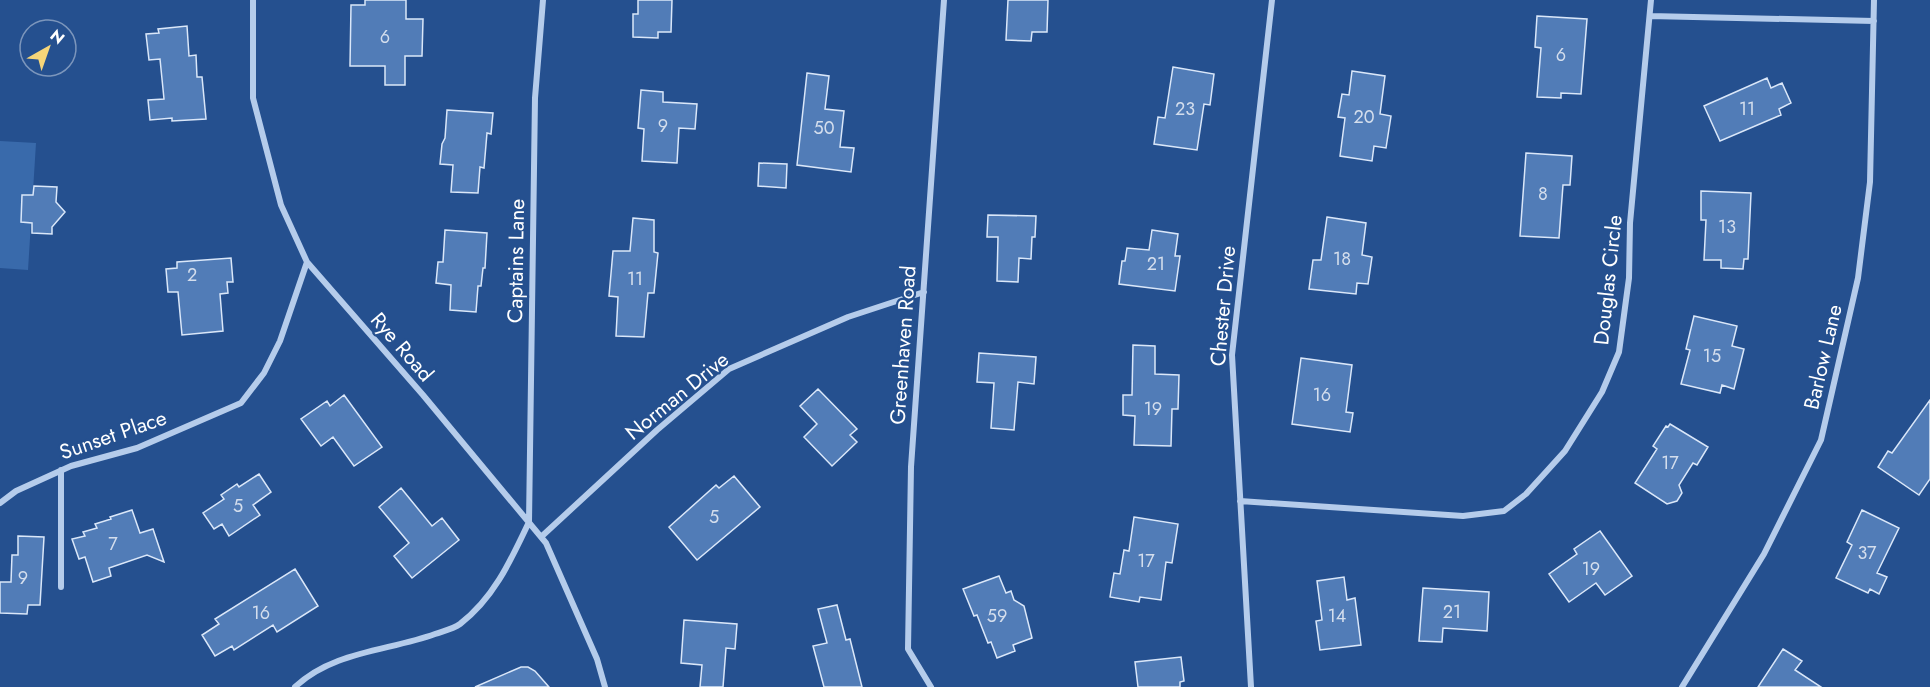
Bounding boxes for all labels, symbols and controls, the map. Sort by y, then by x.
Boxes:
north arrow [18,18,78,78]
text: N [45,24,70,50]
house number: 6 [380,24,390,50]
house number: 6 [1556,42,1566,68]
house number: 23 [1175,96,1195,122]
house number: 11 [1739,96,1755,122]
house number: 20 [1353,104,1375,130]
house number: 9 [658,113,668,139]
house number: 50 [814,115,835,141]
house number: 8 [1538,181,1548,207]
street label: Captains Lane [500,198,532,323]
street label: Douglas Circle [1586,213,1630,347]
house number: 13 [1718,214,1736,240]
street label: Chester Drive [1203,244,1243,367]
house number: 18 [1333,246,1351,272]
house number: 21 [1147,251,1165,277]
house number: 2 [187,262,197,288]
street label: Greenhaven Road [882,265,924,425]
house number: 11 [627,266,643,292]
street label: Barlow Lane [1796,301,1850,412]
street label: Rye Road [363,306,441,388]
house number: 15 [1703,343,1721,369]
street label: Norman Drive [619,345,735,447]
house number: 16 [1313,382,1331,408]
house number: 19 [1144,396,1162,422]
street label: Sunset Place [55,403,171,467]
house number: 17 [1661,450,1679,476]
house number: 5 [233,493,243,519]
house number: 5 [709,504,719,530]
house number: 7 [108,531,118,557]
house number: 37 [1857,540,1877,566]
house number: 17 [1137,548,1155,574]
house number: 19 [1582,556,1600,582]
house number: 9 [18,565,28,591]
house number: 21 [1443,599,1461,625]
house number: 16 [252,600,270,626]
house number: 59 [987,603,1007,629]
house number: 14 [1328,603,1346,629]

